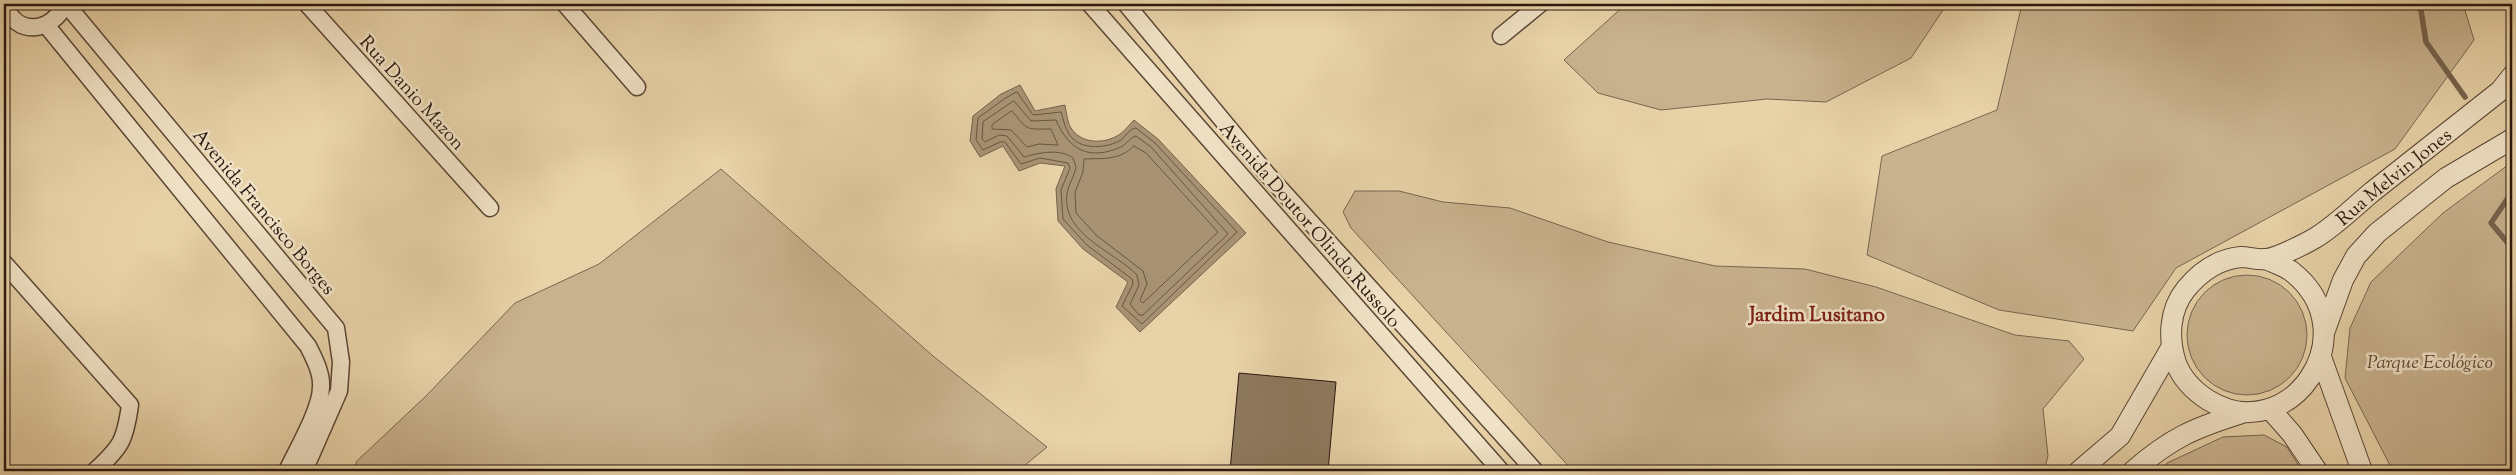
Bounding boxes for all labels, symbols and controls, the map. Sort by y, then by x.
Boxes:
street label: Rua Danio Mazon [352,30,470,157]
street label: Avenida Doutor Olindo Russolo [1212,117,1406,334]
street label: Rua Melvin Jones [2331,123,2458,233]
street label: Avenida Francisco Borges [185,124,341,301]
district label: Jardim Lusitano [1747,302,1885,331]
park label: Parque Ecológico [2367,350,2493,377]

